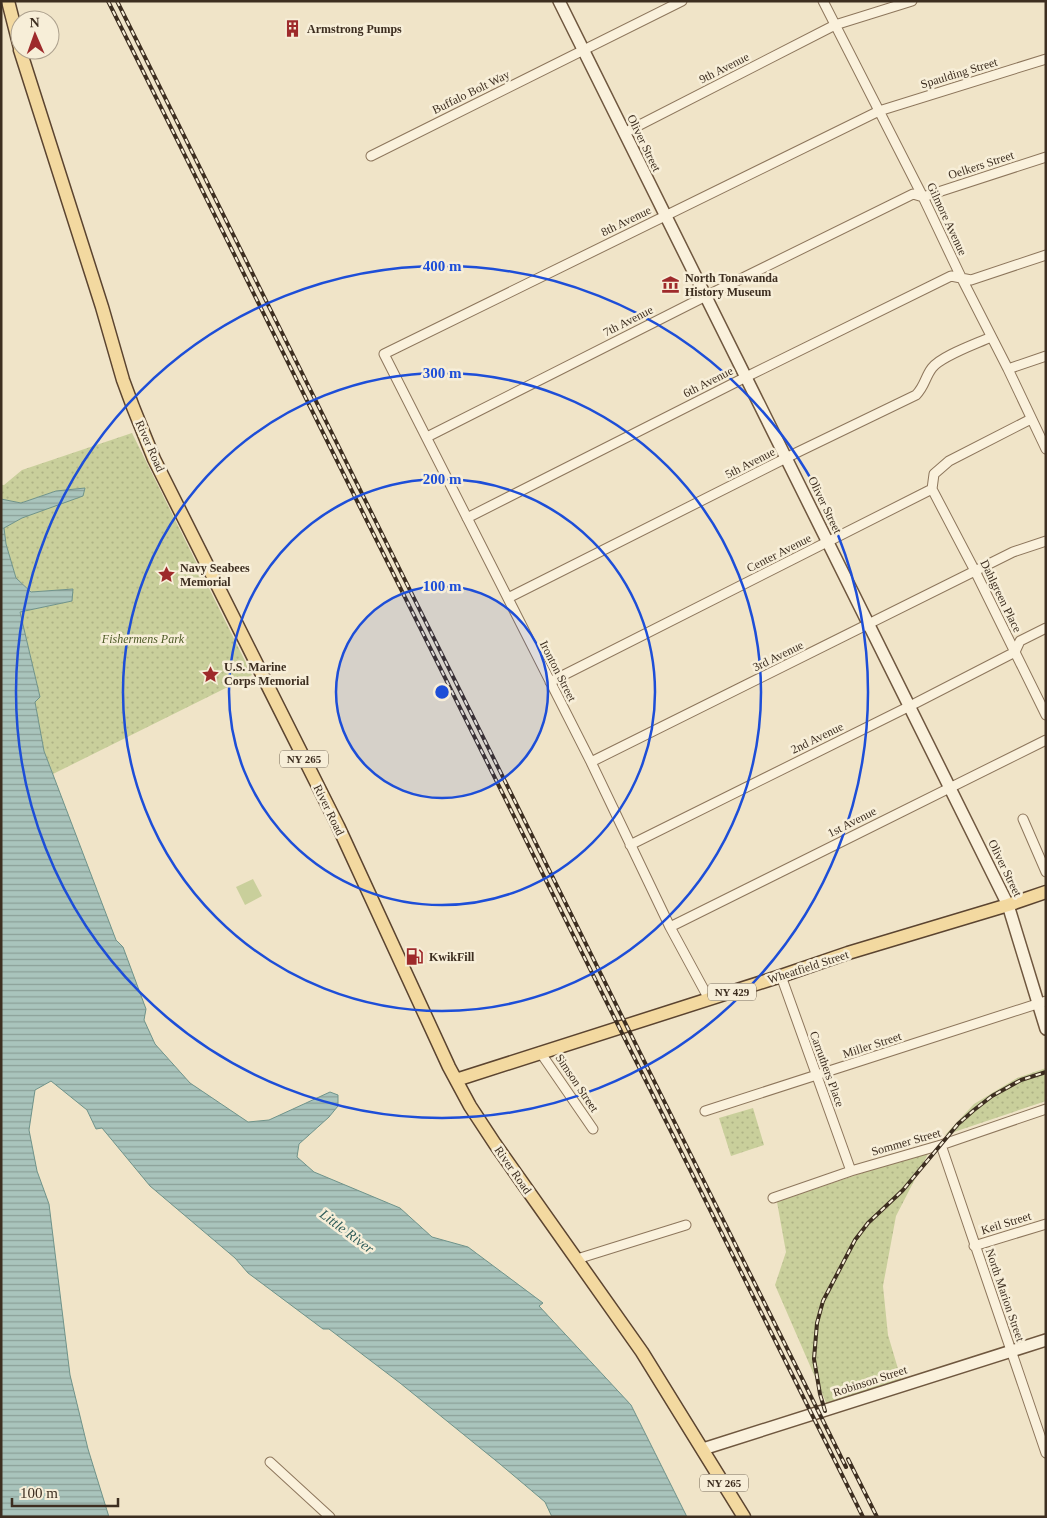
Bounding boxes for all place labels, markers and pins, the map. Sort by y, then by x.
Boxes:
building icon: Armstrong Pumps [283,19,303,39]
place label: Armstrong Pumps [307,22,402,36]
place label: North Tonawanda History Museum [685,271,778,299]
museum icon: North Tonawanda History Museum [661,275,681,295]
place label: Navy Seabees Memorial [180,561,250,589]
place icon: Navy Seabees Memorial [156,565,176,585]
place label: U.S. Marine Corps Memorial [224,660,310,688]
place icon: U.S. Marine Corps Memorial [200,664,220,684]
centre of rings [433,683,451,701]
fuel station icon: KwikFill [405,947,425,967]
place label: KwikFill [429,950,475,964]

